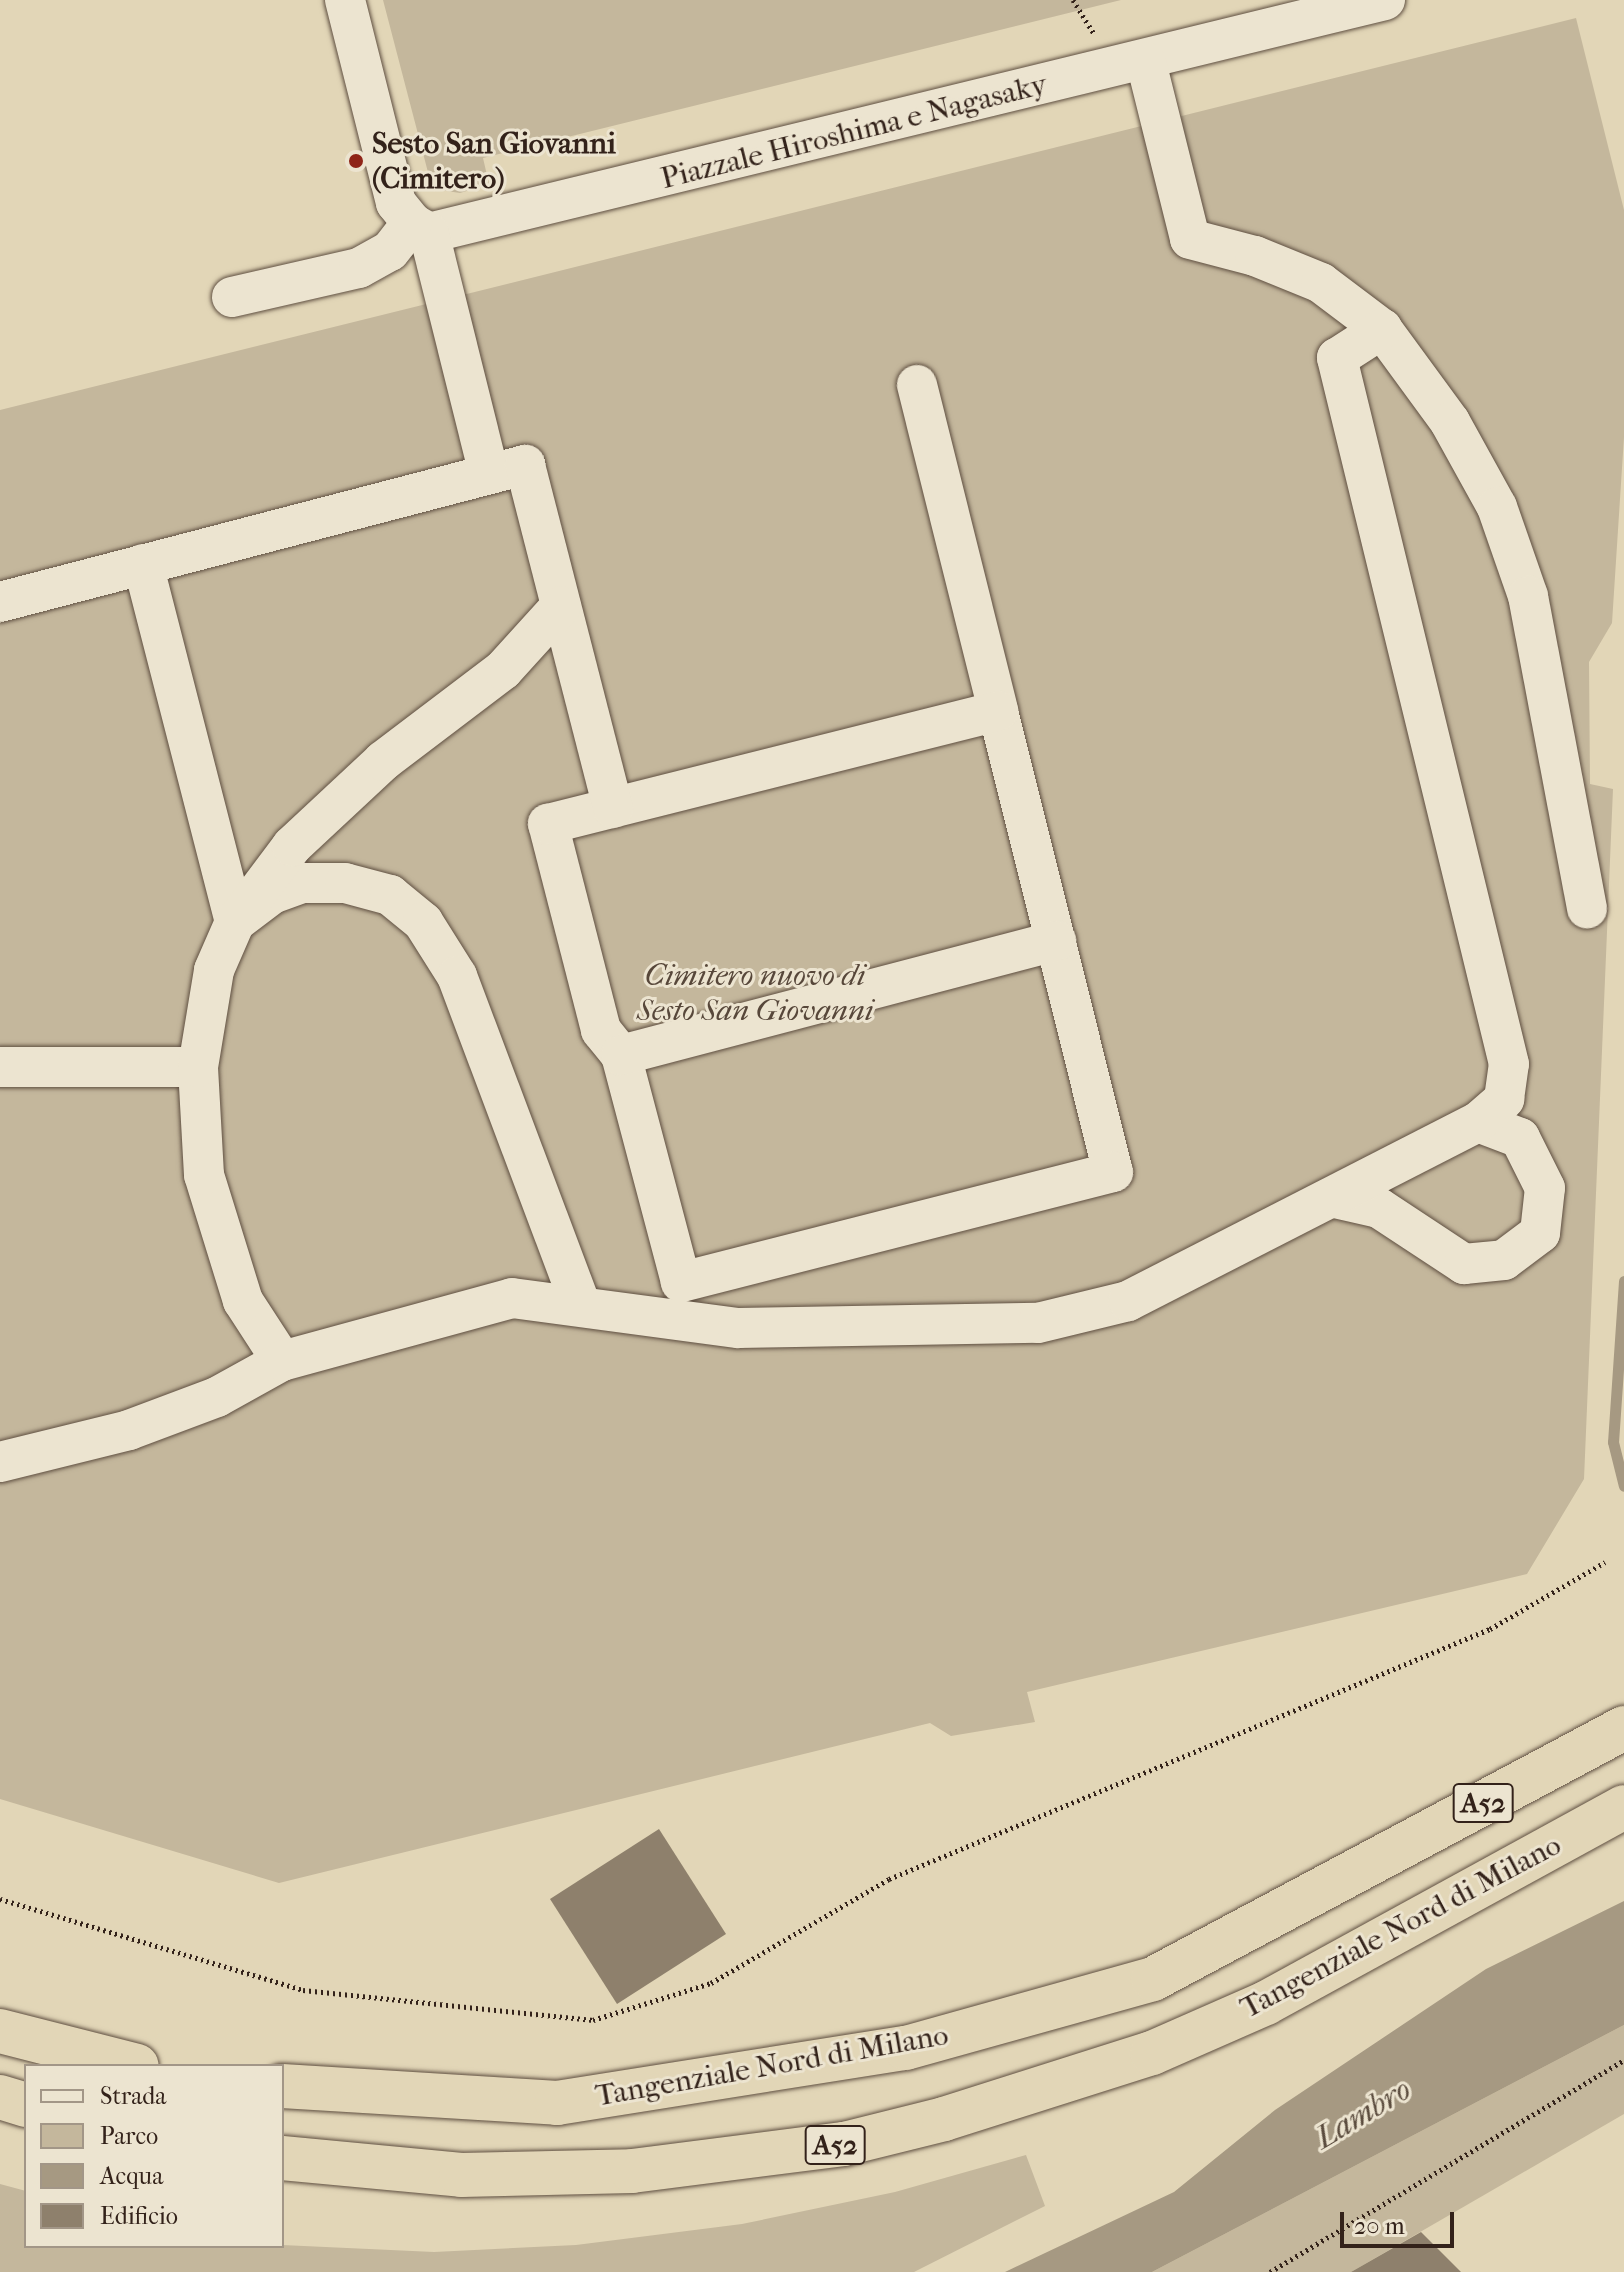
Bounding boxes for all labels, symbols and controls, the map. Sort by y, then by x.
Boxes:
street label: Piazzale Hiroshima e Nagasaky [657,67,1051,197]
place label: Sesto San Giovanni (Cimitero) [372,126,616,196]
marker: Sesto San Giovanni (Cimitero) [347,152,365,170]
park label: Cimitero nuovo di Sesto San Giovanni [637,958,873,1028]
road number: A52 [1451,1779,1515,1827]
street label: Tangenziale Nord di Milano [1235,1827,1567,2027]
street label: Tangenziale Nord di Milano [593,2017,951,2115]
legend [24,2064,284,2248]
water label: Lambro [1308,2070,1418,2158]
text: Strada [100,2082,166,2110]
road number: A52 [803,2121,867,2169]
text: Parco [100,2122,158,2150]
text: Acqua [100,2162,163,2190]
scale bar [1344,2196,1458,2246]
text: Edificio [100,2202,178,2230]
text: 20 m [1354,2212,1405,2240]

